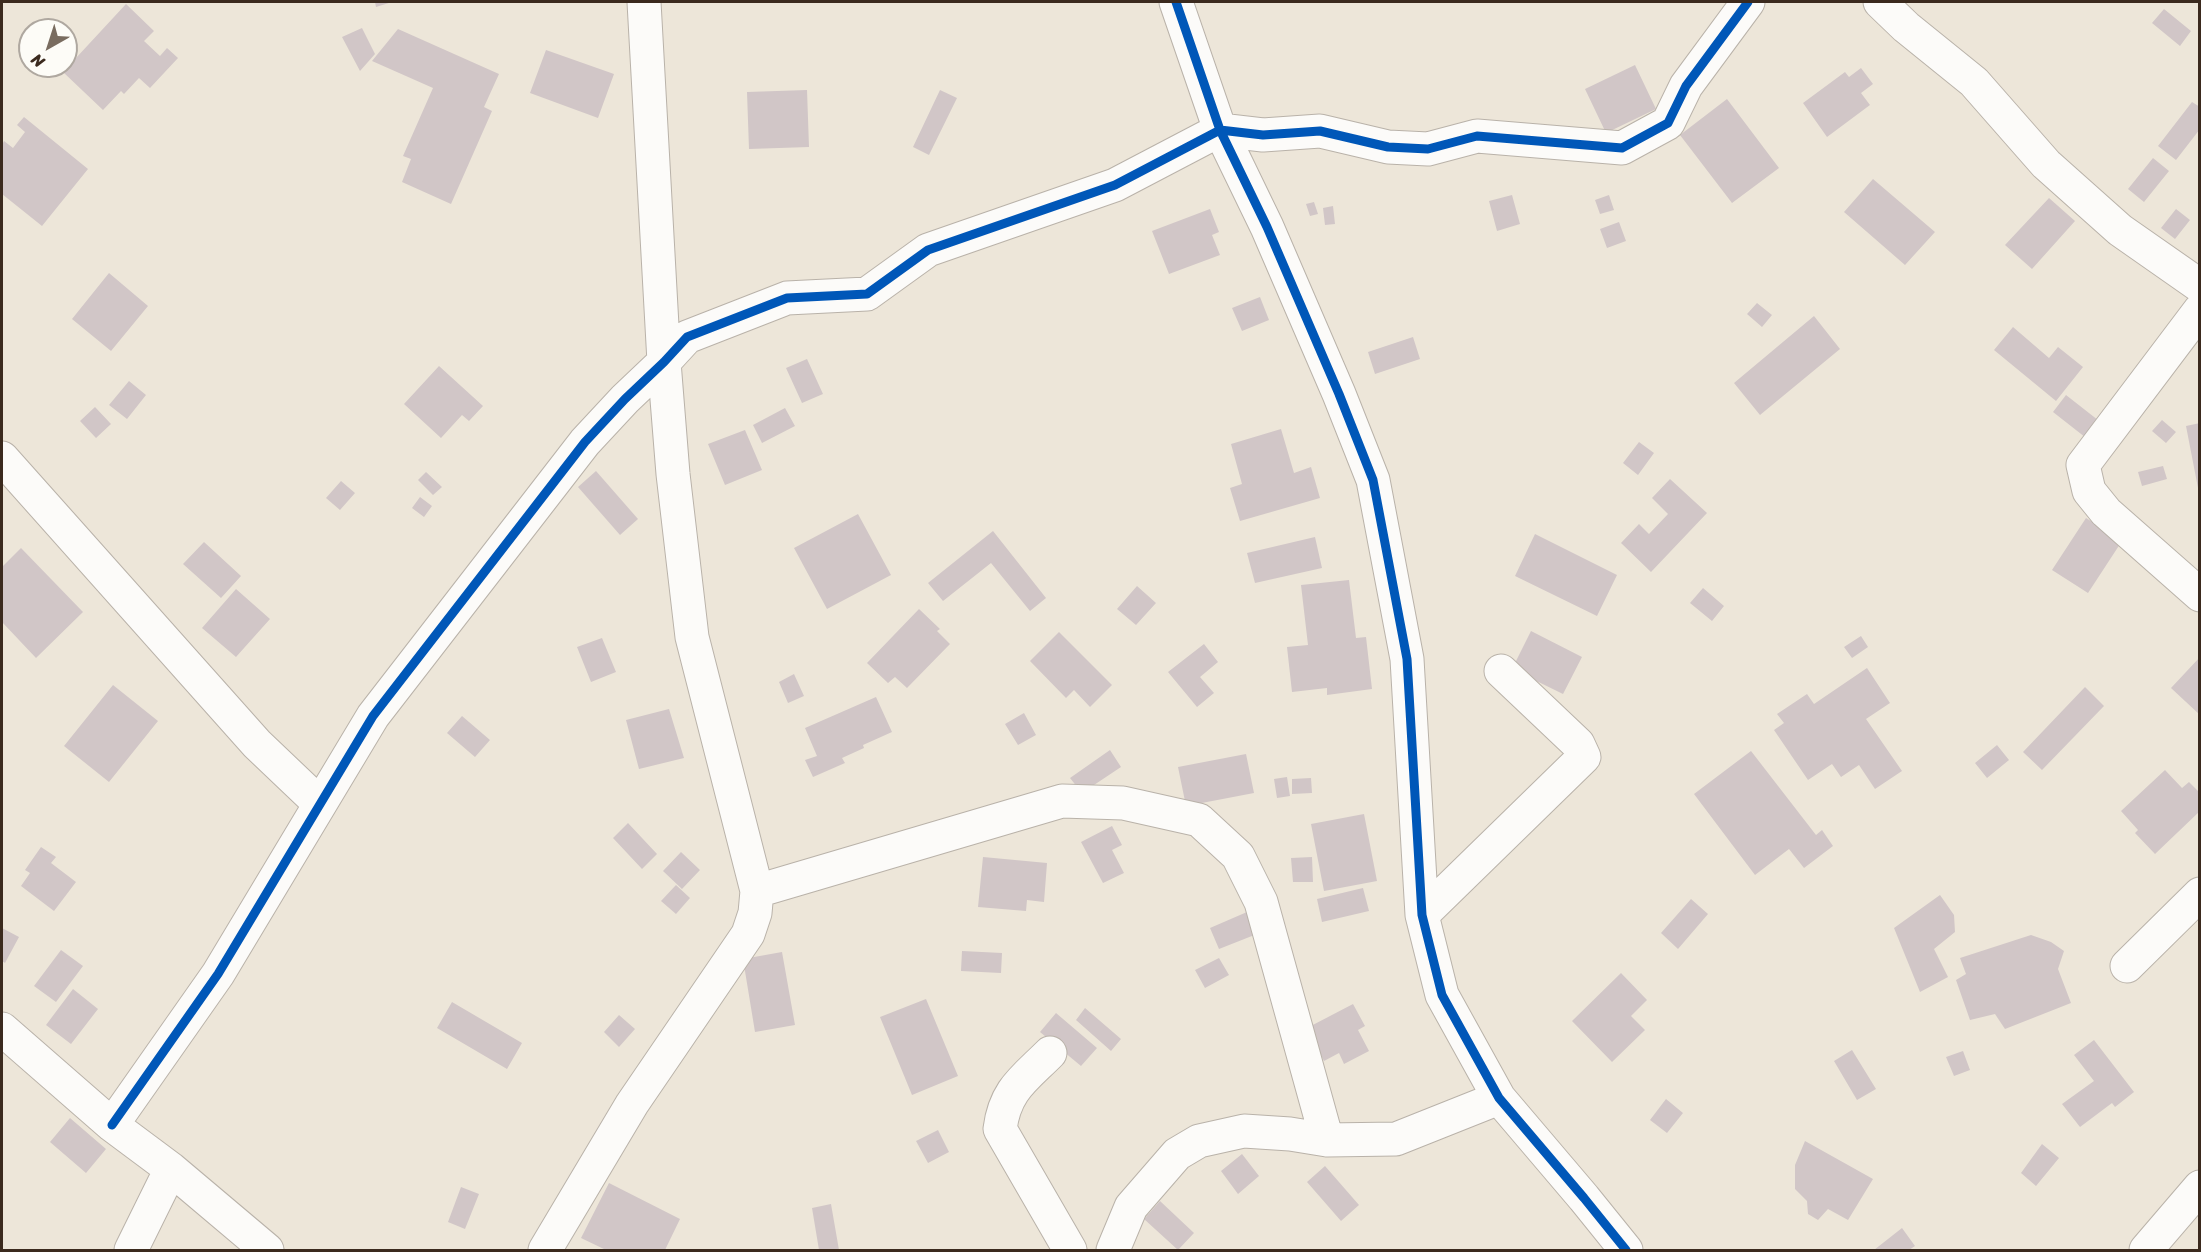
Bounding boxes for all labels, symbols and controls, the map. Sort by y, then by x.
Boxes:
north arrow [18,18,78,78]
text: N [24,46,51,76]

